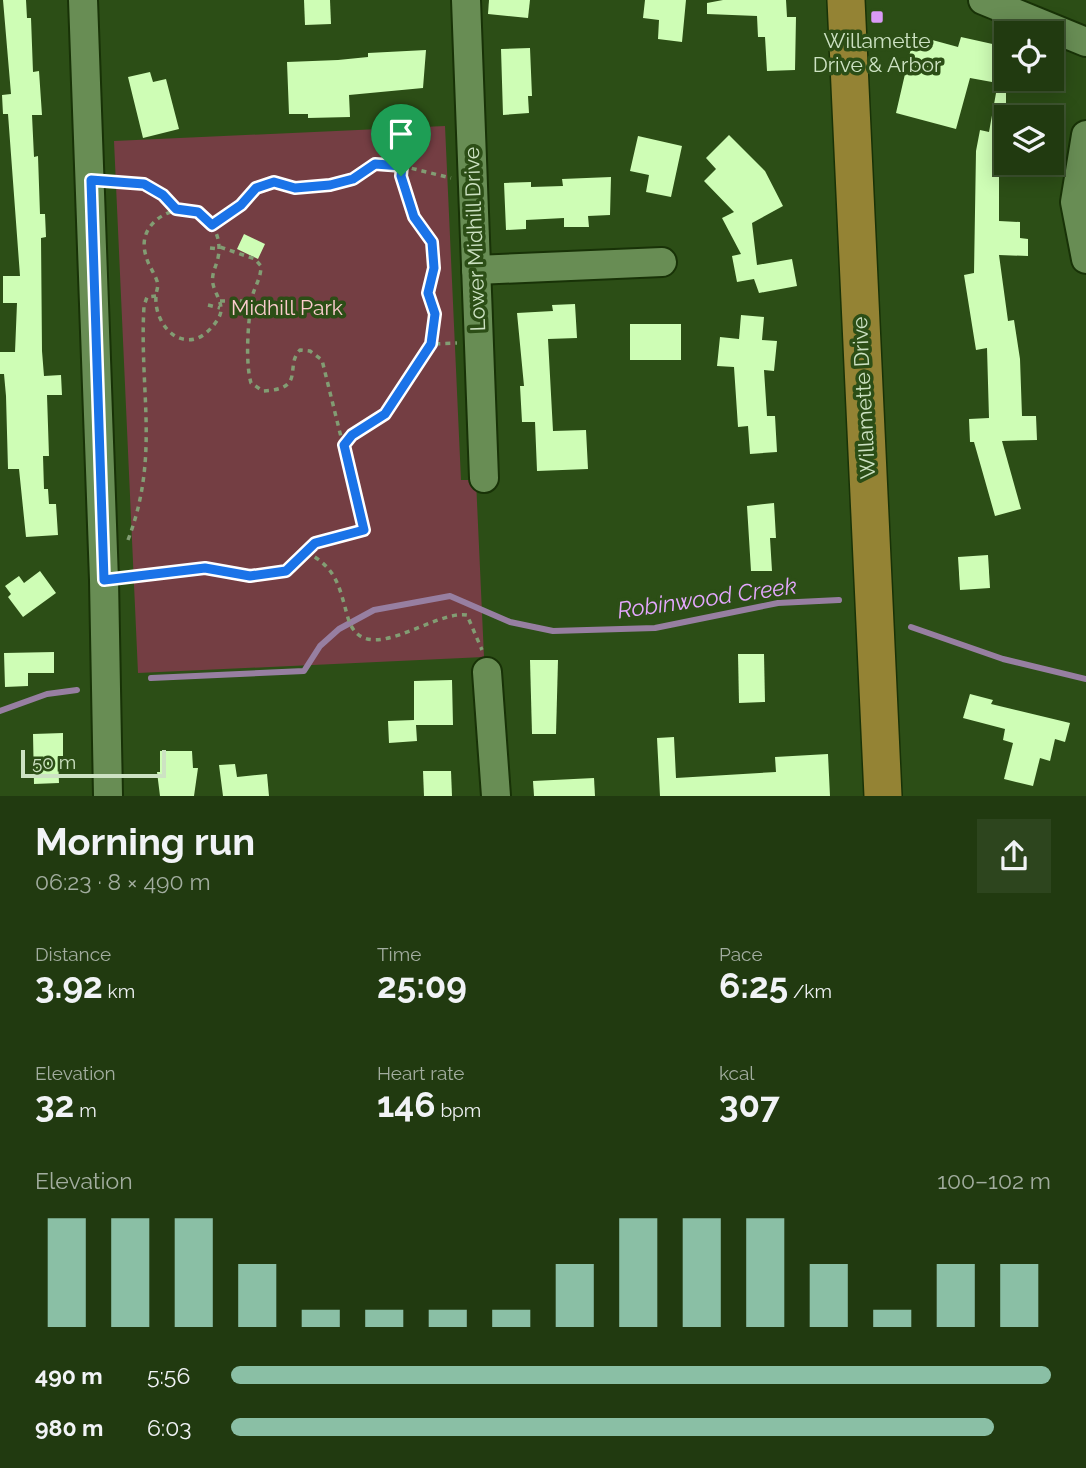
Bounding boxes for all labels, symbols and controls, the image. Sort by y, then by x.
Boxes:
marker: Willamette Drive & Arbor [869,9,885,25]
map controls [994,21,1064,175]
button: locate [994,21,1064,91]
place label: Willamette Drive & Arbor [813,28,942,77]
pin [371,104,431,176]
button: layers [994,105,1064,175]
icon: arrive [382,115,420,153]
street label: Lower Midhill Drive [459,146,490,332]
park label: Midhill Park [231,295,343,320]
street label: Willamette Drive [847,316,880,480]
water label: Robinwood Creek [615,572,798,623]
scale bar [21,747,166,779]
text: 50 m [32,751,76,773]
text: Morning run [35,819,255,864]
button: share [977,819,1051,893]
text: 06:23 · 8 × 490 m [35,868,211,895]
text: Distance [35,943,111,965]
text: Time [377,943,421,965]
text: Pace [719,943,763,965]
text: 3.92 [35,965,103,1006]
text: 25:09 [377,965,467,1006]
text: 6:25 [719,965,788,1006]
text: km [103,980,135,1002]
text: /km [788,980,832,1002]
text: Elevation [35,1062,116,1084]
text: Heart rate [377,1062,465,1084]
text: kcal [719,1062,755,1084]
text: 32 [35,1084,74,1125]
text: 146 [377,1084,436,1125]
text: 307 [719,1084,780,1125]
text: m [74,1099,97,1121]
text: bpm [436,1099,481,1121]
text: Elevation [35,1167,133,1194]
text: 100–102 m [937,1167,1051,1194]
text: 490 m [35,1362,103,1389]
text: 5:56 [147,1362,190,1389]
text: 980 m [35,1414,104,1441]
text: 6:03 [147,1414,192,1441]

